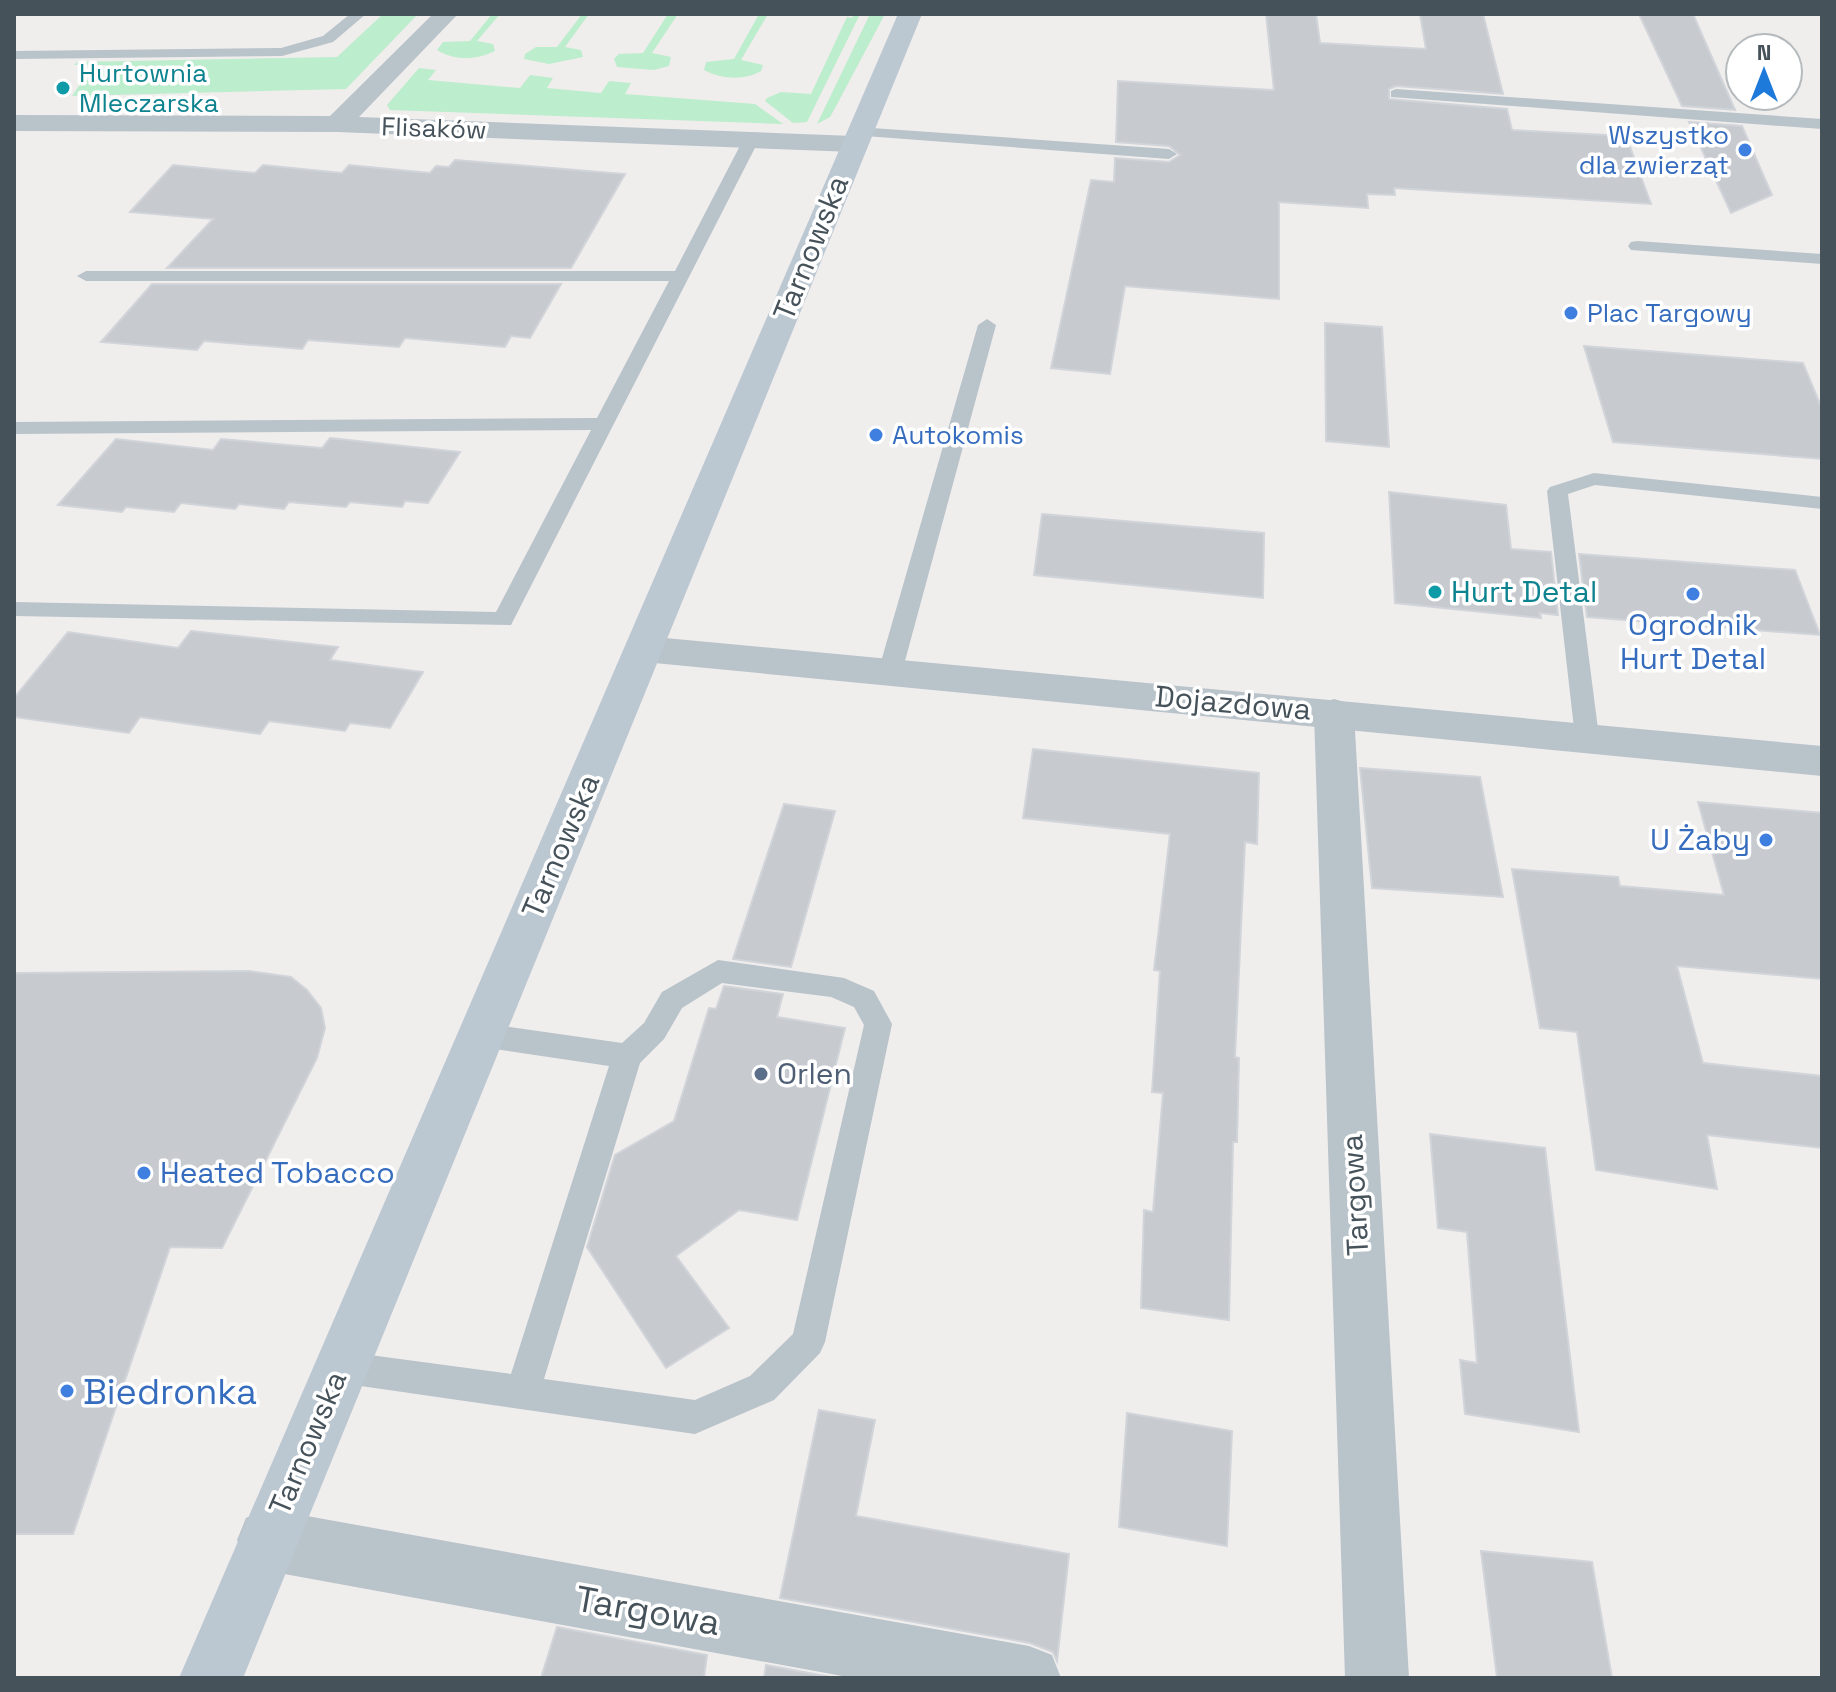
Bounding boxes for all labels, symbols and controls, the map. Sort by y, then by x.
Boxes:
north arrow [1724,32,1804,112]
text: N [1757,38,1771,66]
place label: Hurtownia Mleczarska [79,56,219,120]
marker: Hurtownia Mleczarska [54,79,72,97]
street label: Flisaków [381,109,487,147]
place label: Wszystko dla zwierząt [1579,118,1729,182]
marker: Wszystko dla zwierząt [1736,141,1754,159]
street label: Tarnowska [764,170,857,326]
place label: Plac Targowy [1587,296,1752,330]
marker: Plac Targowy [1562,304,1580,322]
place label: Autokomis [892,418,1024,452]
marker: Autokomis [867,426,885,444]
place label: Hurt Detal [1451,572,1597,611]
marker: Hurt Detal [1426,583,1444,601]
marker: Ogrodnik Hurt Detal [1684,585,1702,603]
place label: Ogrodnik Hurt Detal [1620,605,1766,678]
street label: Dojazdowa [1153,676,1313,729]
street label: Tarnowska [513,768,608,924]
place label: U Żaby [1650,820,1750,859]
marker: U Żaby [1757,831,1775,849]
place label: Orlen [777,1054,852,1093]
marker: Orlen [752,1065,770,1083]
street label: Targowa [1332,1133,1377,1257]
place label: Heated Tobacco [160,1153,395,1192]
marker: Heated Tobacco [135,1164,153,1182]
street label: Tarnowska [260,1365,355,1521]
place label: Biedronka [83,1369,257,1415]
marker: Biedronka [58,1382,76,1400]
street label: Targowa [572,1576,724,1646]

